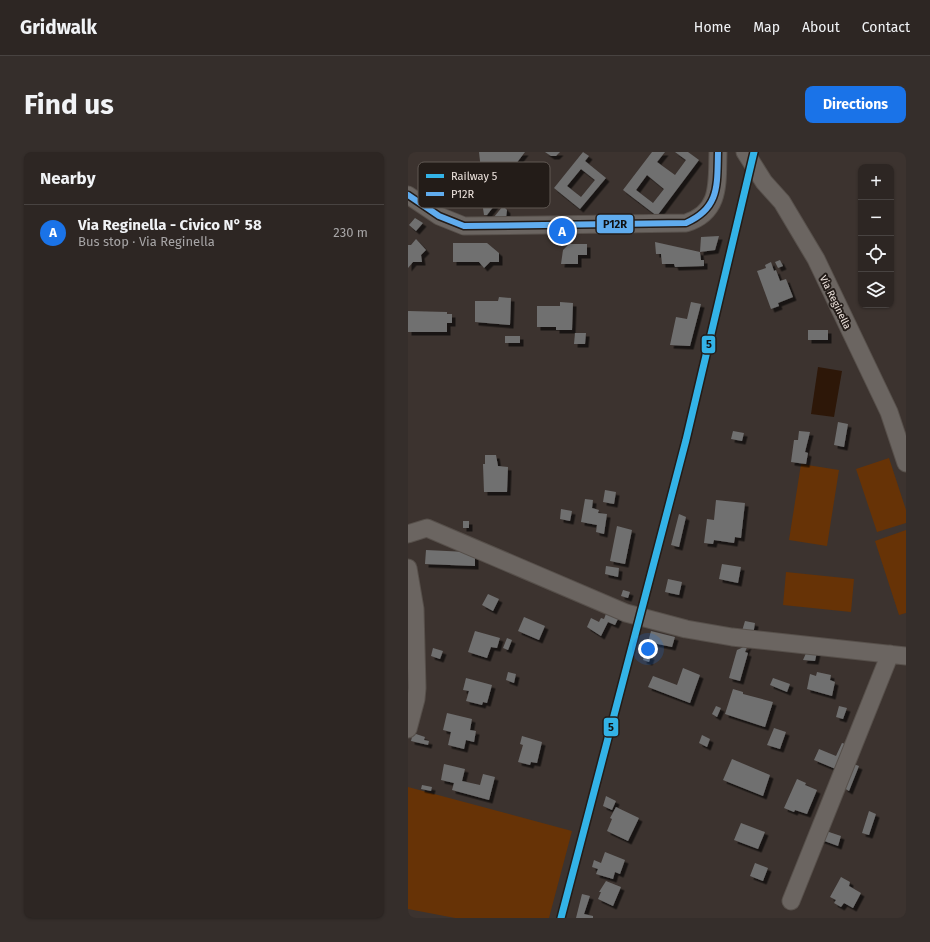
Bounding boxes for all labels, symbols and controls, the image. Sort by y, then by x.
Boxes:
text: Gridwalk [20,16,97,39]
text: Home [694,19,731,36]
text: Map [753,19,780,36]
text: About [802,19,840,36]
text: Contact [862,19,910,36]
button: Directions [805,86,906,123]
text: Find us [24,88,114,121]
legend [418,162,550,208]
map controls [858,164,894,308]
button: + [858,164,894,200]
text: Nearby [40,168,95,189]
text: Railway 5 [451,170,498,183]
text: P12R [451,188,474,201]
button: − [858,200,894,236]
line badge: P12R [596,214,634,234]
text: Via Reginella - Civico N° 58 [78,216,262,234]
pin: A [549,216,575,246]
text: P12R [603,218,627,231]
text: A [49,225,57,240]
text: 230 m [333,225,368,240]
text: Bus stop · Via Reginella [78,234,215,249]
button: locate [858,236,894,272]
button: layers [858,272,894,308]
street label: Via Reginella [817,274,853,331]
line badge: 5 [701,335,716,354]
text: 5 [706,338,712,351]
your location [638,639,658,659]
line badge: 5 [603,717,619,737]
text: 5 [608,721,614,734]

